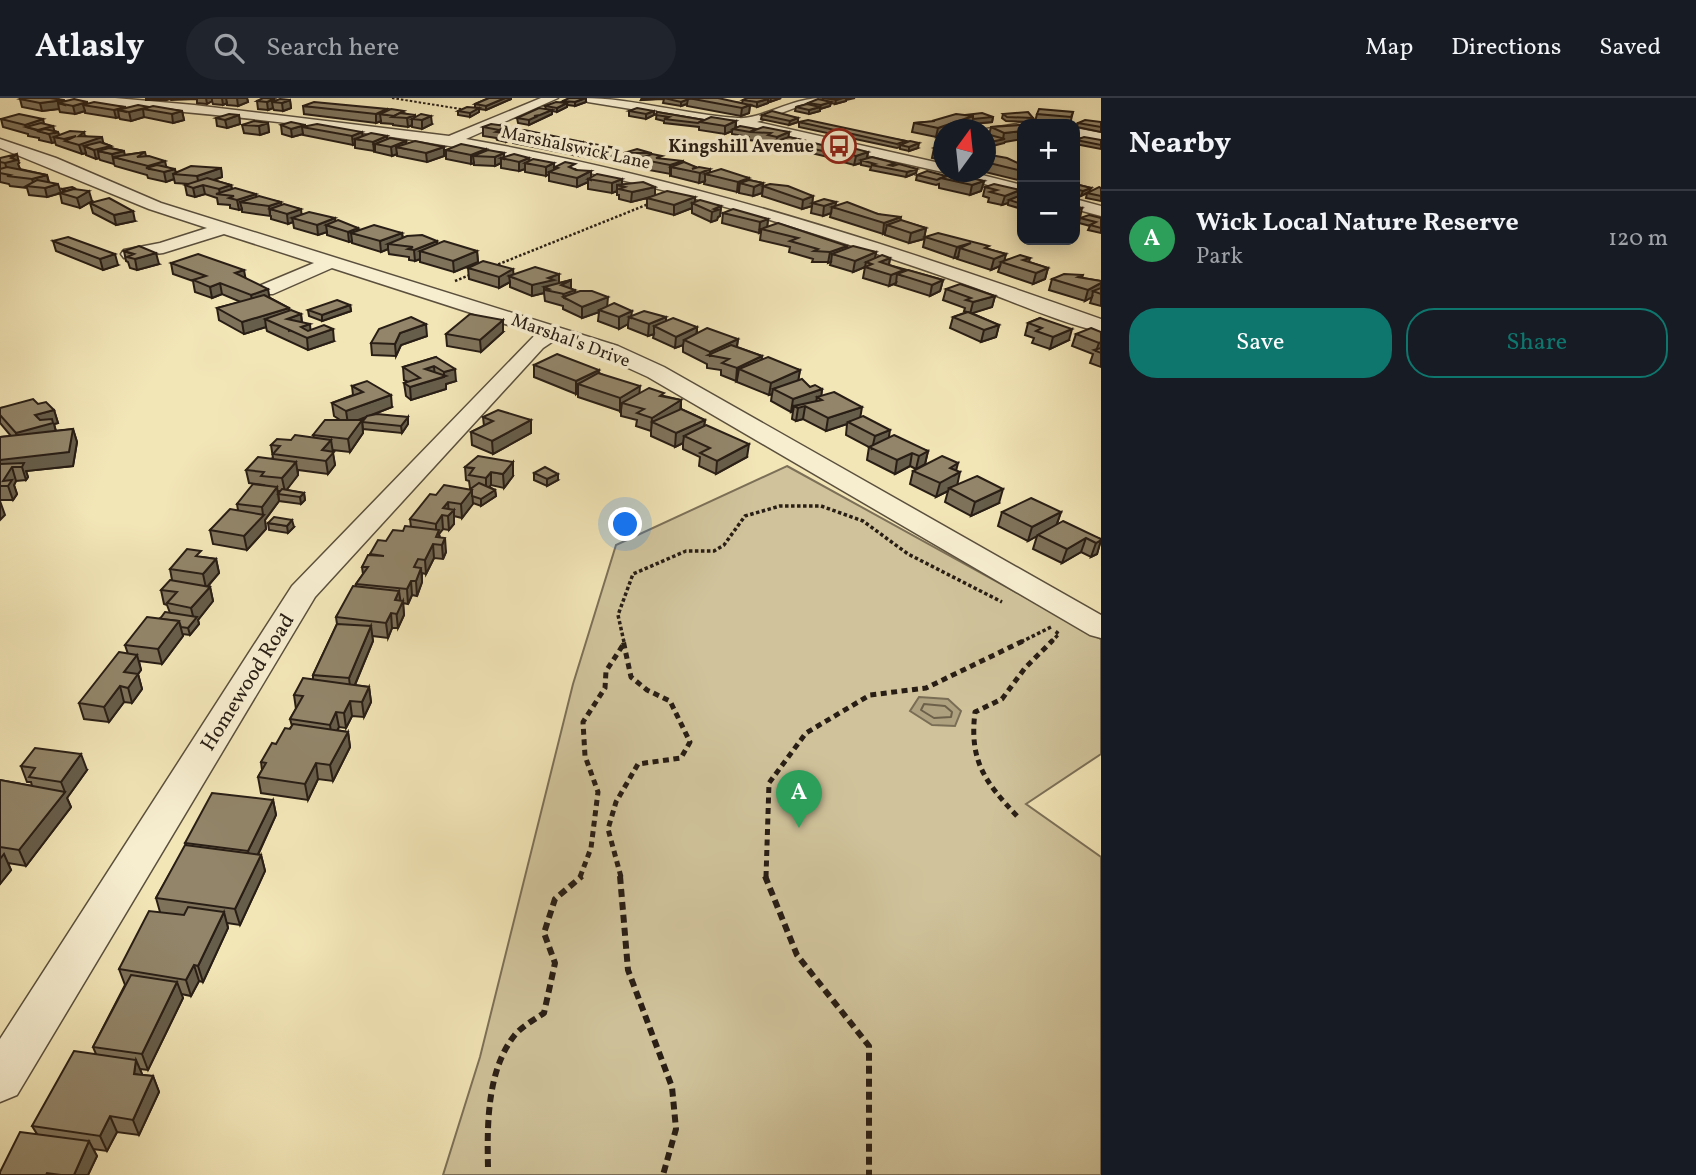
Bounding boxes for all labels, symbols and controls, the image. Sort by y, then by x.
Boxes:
search box [186,17,676,80]
text: Atlasly [35,25,144,71]
icon: search [210,29,248,67]
text: Search here [266,30,399,66]
text: Map [1365,31,1413,65]
text: Directions [1451,31,1561,65]
text: Saved [1599,31,1661,65]
north arrow [933,119,996,182]
map controls [1017,119,1080,245]
button: + [1017,119,1080,182]
street label: Marshalswick Lane [499,120,653,177]
text: Nearby [1129,123,1231,165]
bus stop icon: Kingshill Avenue [820,127,858,165]
place label: Kingshill Avenue [668,135,814,160]
button: − [1017,182,1080,245]
text: Wick Local Nature Reserve [1196,205,1519,241]
text: A [1144,223,1160,255]
text: 120 m [1608,223,1668,255]
text: Park [1196,241,1243,273]
street label: Marshal's Drive [508,308,633,375]
button: Save [1129,308,1392,378]
button: Share [1406,308,1668,378]
your location [608,507,642,541]
street label: Homewood Road [194,608,302,757]
pin: A [776,770,822,828]

